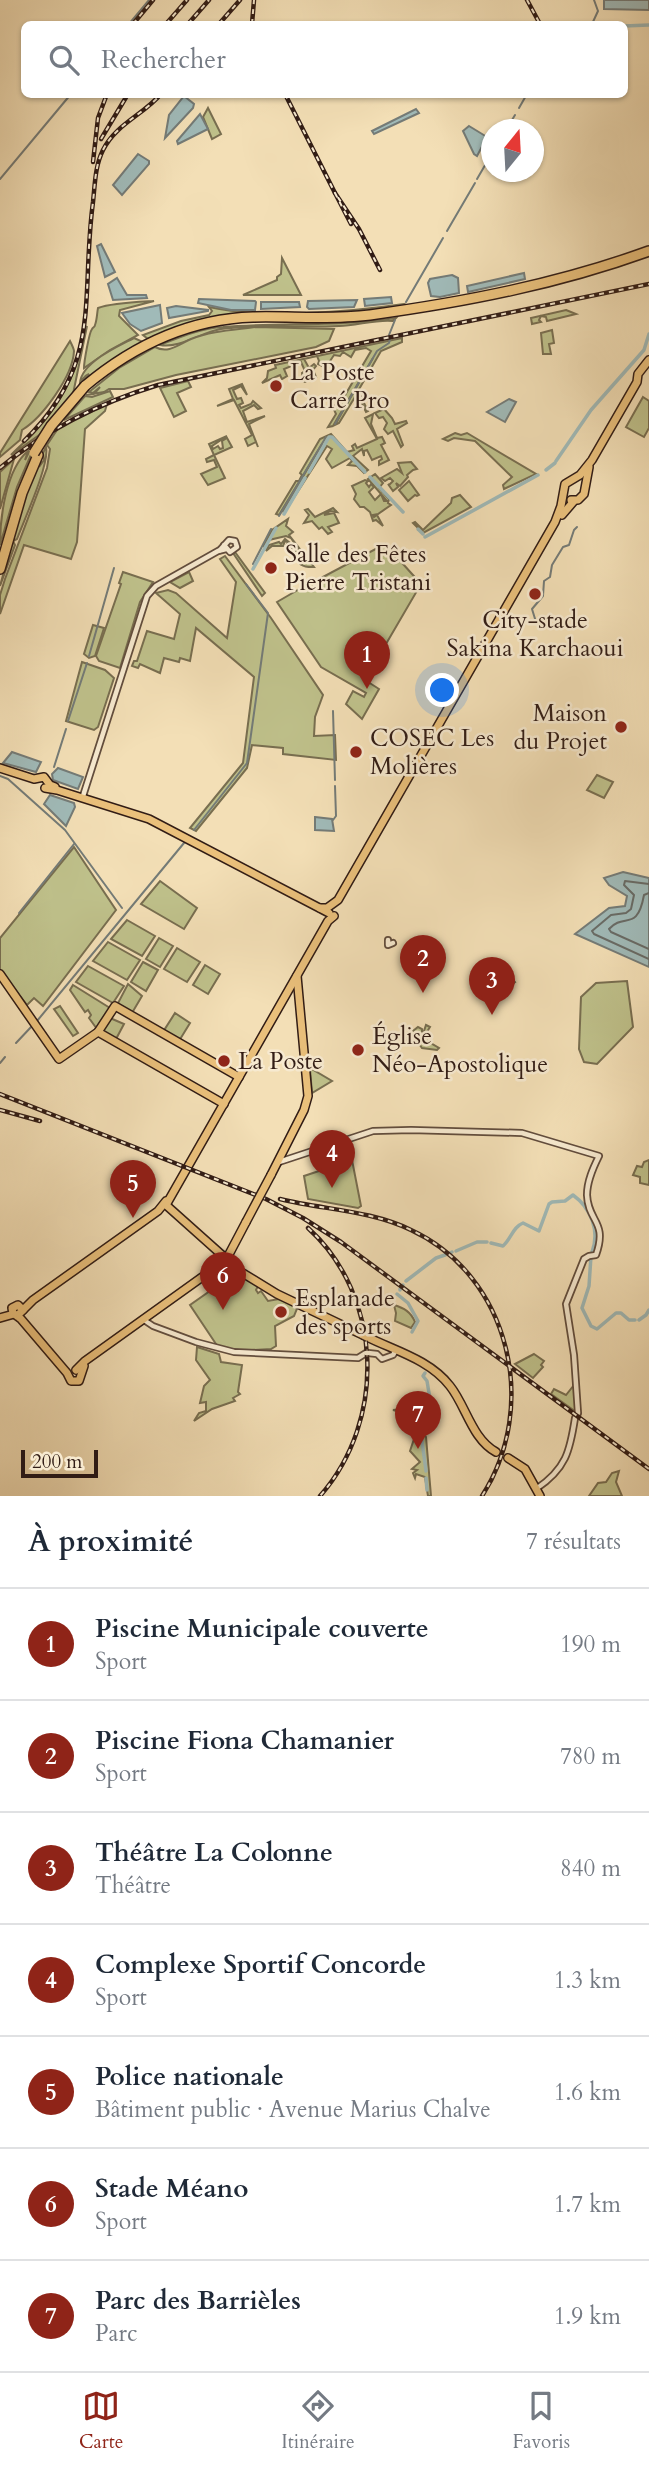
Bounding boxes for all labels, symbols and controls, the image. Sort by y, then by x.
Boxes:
search box [21,21,628,98]
icon: search [45,41,83,79]
text: Rechercher [101,42,226,77]
north arrow [481,119,544,182]
place label: La Poste Carré Pro [290,356,390,417]
marker: La Poste Carré Pro [268,378,284,394]
place label: Salle des Fêtes Pierre Tristani [285,538,431,599]
marker: Salle des Fêtes Pierre Tristani [263,560,279,576]
marker: City-stade Sakina Karchaoui [527,586,543,602]
place label: City-stade Sakina Karchaoui [447,604,624,665]
pin: 1 [344,631,390,689]
your location [425,673,459,707]
place label: Maison du Projet [513,697,607,758]
marker: Maison du Projet [613,719,629,735]
place label: COSEC Les Molières [370,722,494,783]
marker: COSEC Les Molières [348,744,364,760]
pin: 2 [400,935,446,993]
pin: 3 [469,957,515,1015]
place label: Église Néo-Apostolique [372,1020,548,1081]
marker: Église Néo-Apostolique [350,1042,366,1058]
place label: La Poste [238,1045,323,1078]
marker: La Poste [216,1053,232,1069]
pin: 4 [309,1130,355,1188]
pin: 5 [110,1160,156,1218]
pin: 6 [200,1252,246,1310]
place label: Esplanade des sports [295,1282,395,1343]
marker: Esplanade des sports [273,1304,289,1320]
pin: 7 [395,1391,441,1449]
scale bar [21,1447,98,1479]
text: 200 m [32,1449,82,1475]
text: À proximité [28,1521,193,1562]
text: 7 résultats [526,1526,621,1557]
text: Piscine Municipale couverte [95,1611,429,1646]
text: 1 [45,1629,57,1660]
text: 190 m [560,1629,621,1660]
text: Sport [95,1646,147,1677]
text: Piscine Fiona Chamanier [95,1723,394,1758]
text: 2 [45,1741,57,1772]
text: 780 m [560,1741,621,1772]
text: Sport [95,1758,147,1789]
text: Théâtre La Colonne [95,1835,333,1870]
text: 3 [45,1853,57,1884]
text: 840 m [560,1853,621,1884]
text: Théâtre [95,1870,171,1901]
text: Complexe Sportif Concorde [95,1947,426,1982]
text: 4 [45,1965,57,1996]
text: 1.3 km [554,1965,621,1996]
text: Sport [95,1982,147,2013]
text: Police nationale [95,2059,284,2094]
text: 5 [45,2077,57,2108]
text: 1.6 km [554,2077,621,2108]
text: Bâtiment public · Avenue Marius Chalve [95,2094,491,2125]
text: Stade Méano [95,2171,248,2206]
text: 6 [45,2189,57,2220]
text: 1.7 km [554,2189,621,2220]
text: Sport [95,2206,147,2237]
text: Parc des Barrièles [95,2283,301,2318]
text: 7 [45,2301,57,2332]
text: 1.9 km [554,2301,621,2332]
text: Parc [95,2318,137,2349]
tab: Carte [79,2387,123,2455]
tab: Itinéraire [281,2387,355,2455]
tab: Favoris [512,2387,570,2455]

